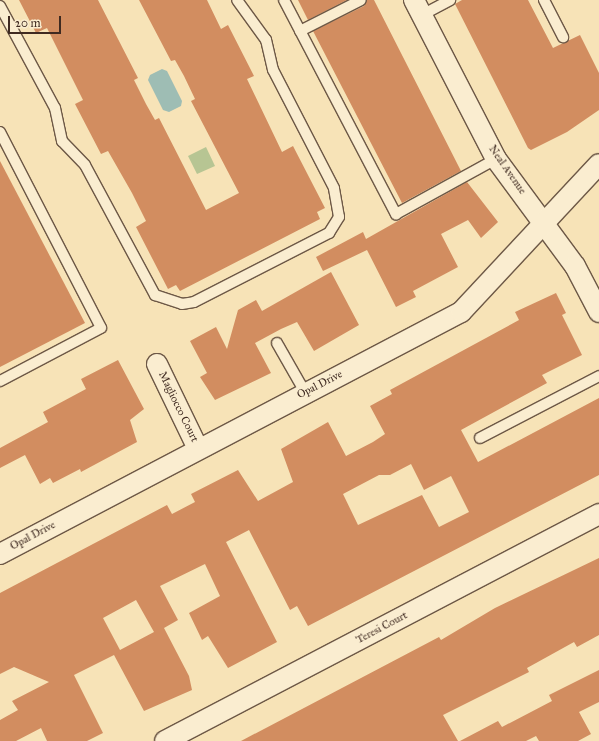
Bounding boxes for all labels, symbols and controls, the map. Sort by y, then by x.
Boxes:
scale bar [10,8,63,34]
text: 20 m [15,16,41,30]
street label: Neal Avenue [485,143,529,197]
street label: Opal Drive [295,368,345,402]
street label: Magliocco Court [155,370,201,444]
street label: Opal Drive [8,519,58,553]
street label: Teresi Court [354,609,410,647]

